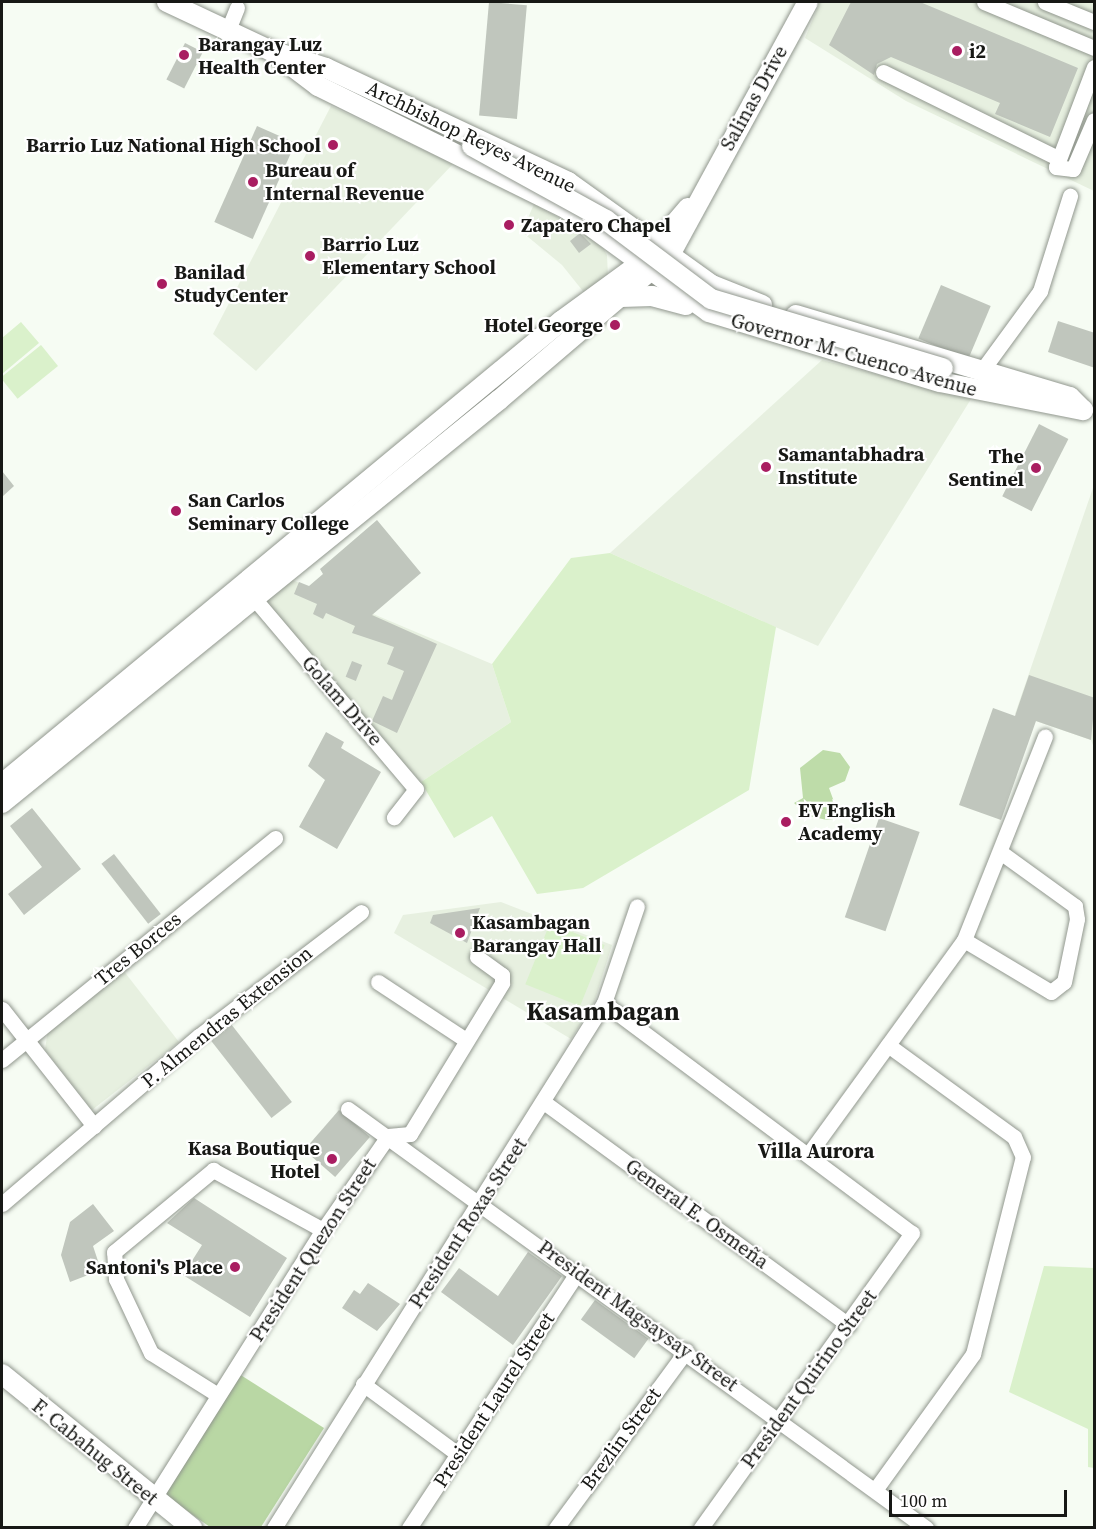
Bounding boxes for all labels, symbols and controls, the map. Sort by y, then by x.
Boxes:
place label: Barangay Luz Health Center [198,32,326,79]
place label: i2 [969,39,986,63]
street label: Salinas Drive [715,41,793,155]
marker: i2 [950,44,964,58]
marker: Barangay Luz Health Center [175,46,193,64]
street label: Archbishop Reyes Avenue [362,76,580,198]
place label: Barrio Luz National High School [26,133,321,157]
marker: Barrio Luz National High School [326,138,340,152]
place label: Bureau of Internal Revenue [265,158,424,205]
marker: Bureau of Internal Revenue [246,175,260,189]
place label: Zapatero Chapel [521,213,671,237]
marker: Zapatero Chapel [502,218,516,232]
place label: Barrio Luz Elementary School [322,232,496,279]
marker: Barrio Luz Elementary School [303,249,317,263]
place label: Banilad StudyCenter [174,260,288,307]
marker: Banilad StudyCenter [155,277,169,291]
street label: Governor M. Cuenco Avenue [728,308,980,402]
place label: Hotel George [484,313,603,337]
marker: Hotel George [608,318,622,332]
place label: Samantabhadra Institute [778,443,924,490]
place label: The Sentinel [948,444,1024,491]
marker: Samantabhadra Institute [759,460,773,474]
marker: The Sentinel [1029,461,1043,475]
place label: San Carlos Seminary College [188,488,349,535]
marker: San Carlos Seminary College [169,504,183,518]
street label: Golam Drive [296,651,388,751]
place label: EV English Academy [798,798,896,845]
marker: EV English Academy [779,815,793,829]
street label: Tres Borces [90,907,186,991]
place label: Kasambagan Barangay Hall [472,910,602,957]
marker: Kasambagan Barangay Hall [453,926,467,940]
street label: P. Almendras Extension [137,941,317,1093]
district label: Kasambagan [526,996,680,1028]
street label: President Roxas Street [404,1133,532,1313]
place label: Kasa Boutique Hotel [188,1136,320,1183]
district label: Villa Aurora [758,1138,874,1164]
marker: Kasa Boutique Hotel [325,1152,339,1166]
street label: President Quezon Street [245,1154,381,1346]
street label: General E. Osmeña [621,1154,773,1274]
street label: President Magsaysay Street [533,1235,743,1397]
place label: Santoni's Place [86,1255,223,1279]
marker: Santoni's Place [228,1260,242,1274]
street label: President Quirino Street [736,1285,882,1473]
street label: President Laurel Street [428,1308,560,1492]
street label: Brezlin Street [576,1383,666,1495]
street label: F. Cabahug Street [27,1394,163,1510]
scale bar [892,1478,1070,1516]
text: 100 m [900,1488,947,1513]

